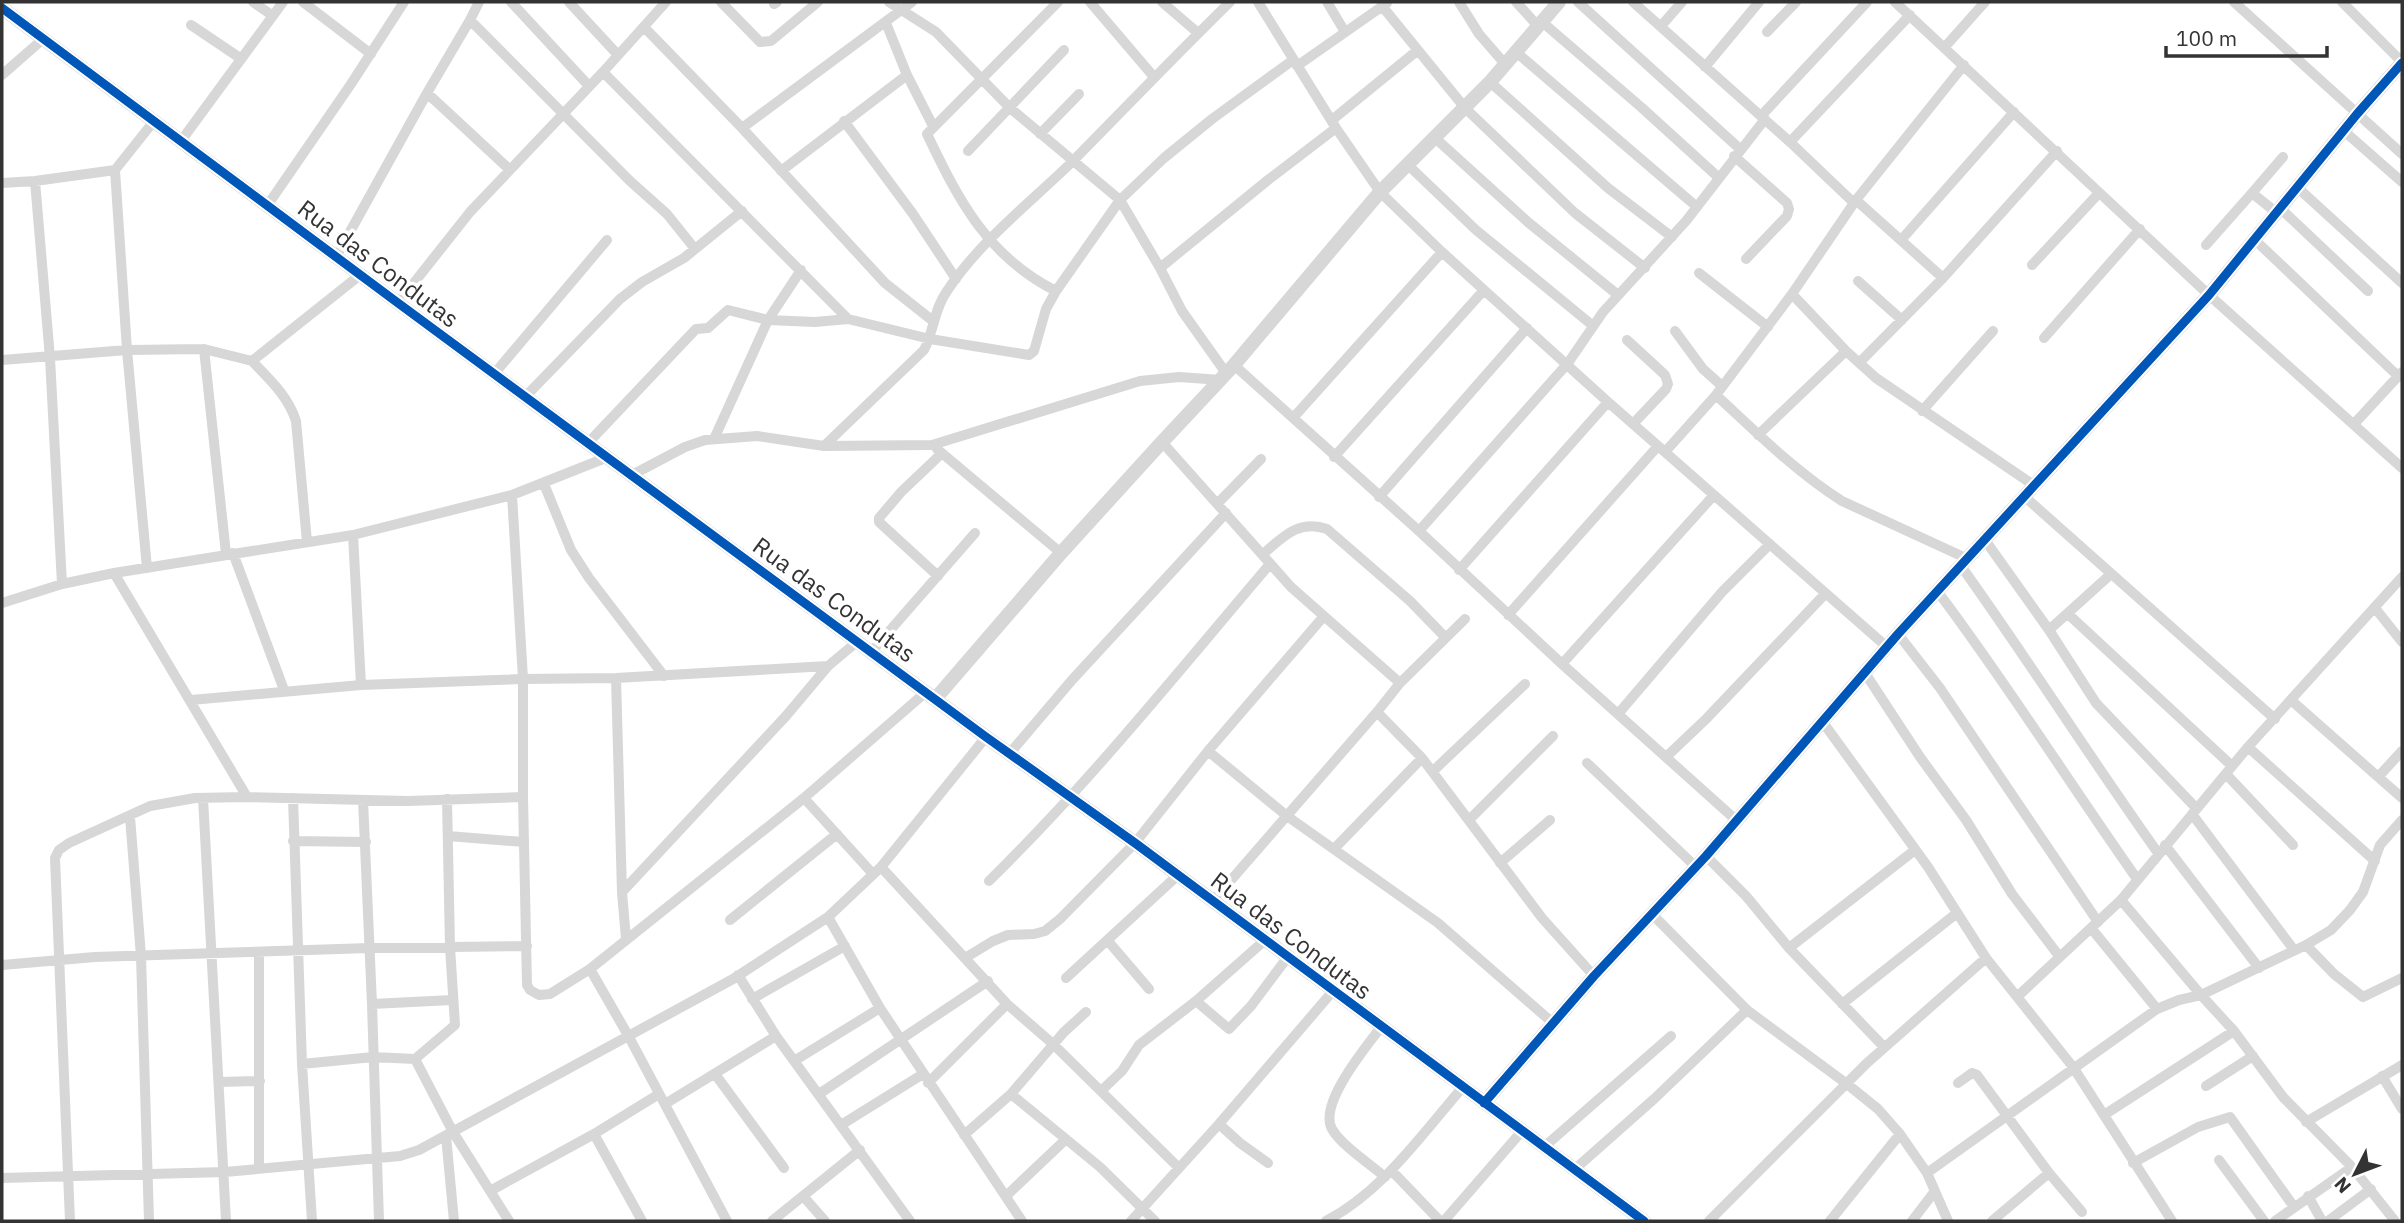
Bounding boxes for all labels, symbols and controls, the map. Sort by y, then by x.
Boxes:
scale bar [2166,14,2327,58]
text: 100 m [2176,24,2237,52]
street label: Rua das Condutas [291,192,466,334]
street label: Rua das Condutas [747,529,922,669]
street label: Rua das Condutas [1204,864,1379,1006]
north arrow [2320,1139,2390,1209]
text: N [2329,1172,2356,1199]

